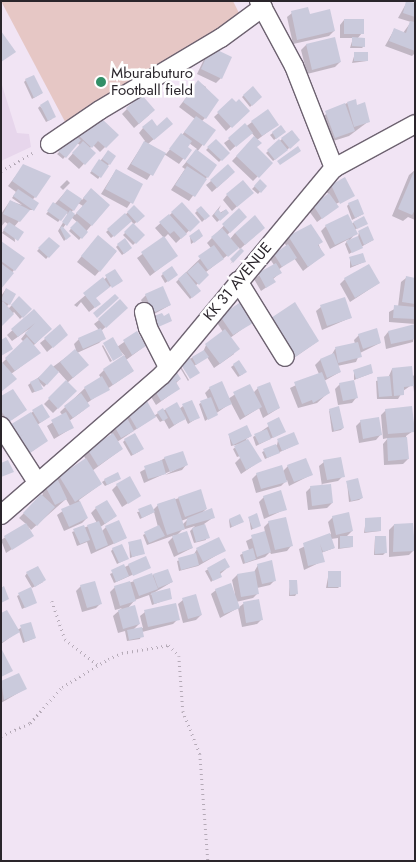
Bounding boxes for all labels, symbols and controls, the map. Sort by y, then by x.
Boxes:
place label: Mburabuturo Football field [111,64,193,99]
marker: Mburabuturo Football field [95,76,107,88]
street label: KK 31 AVENUE [200,239,276,325]

